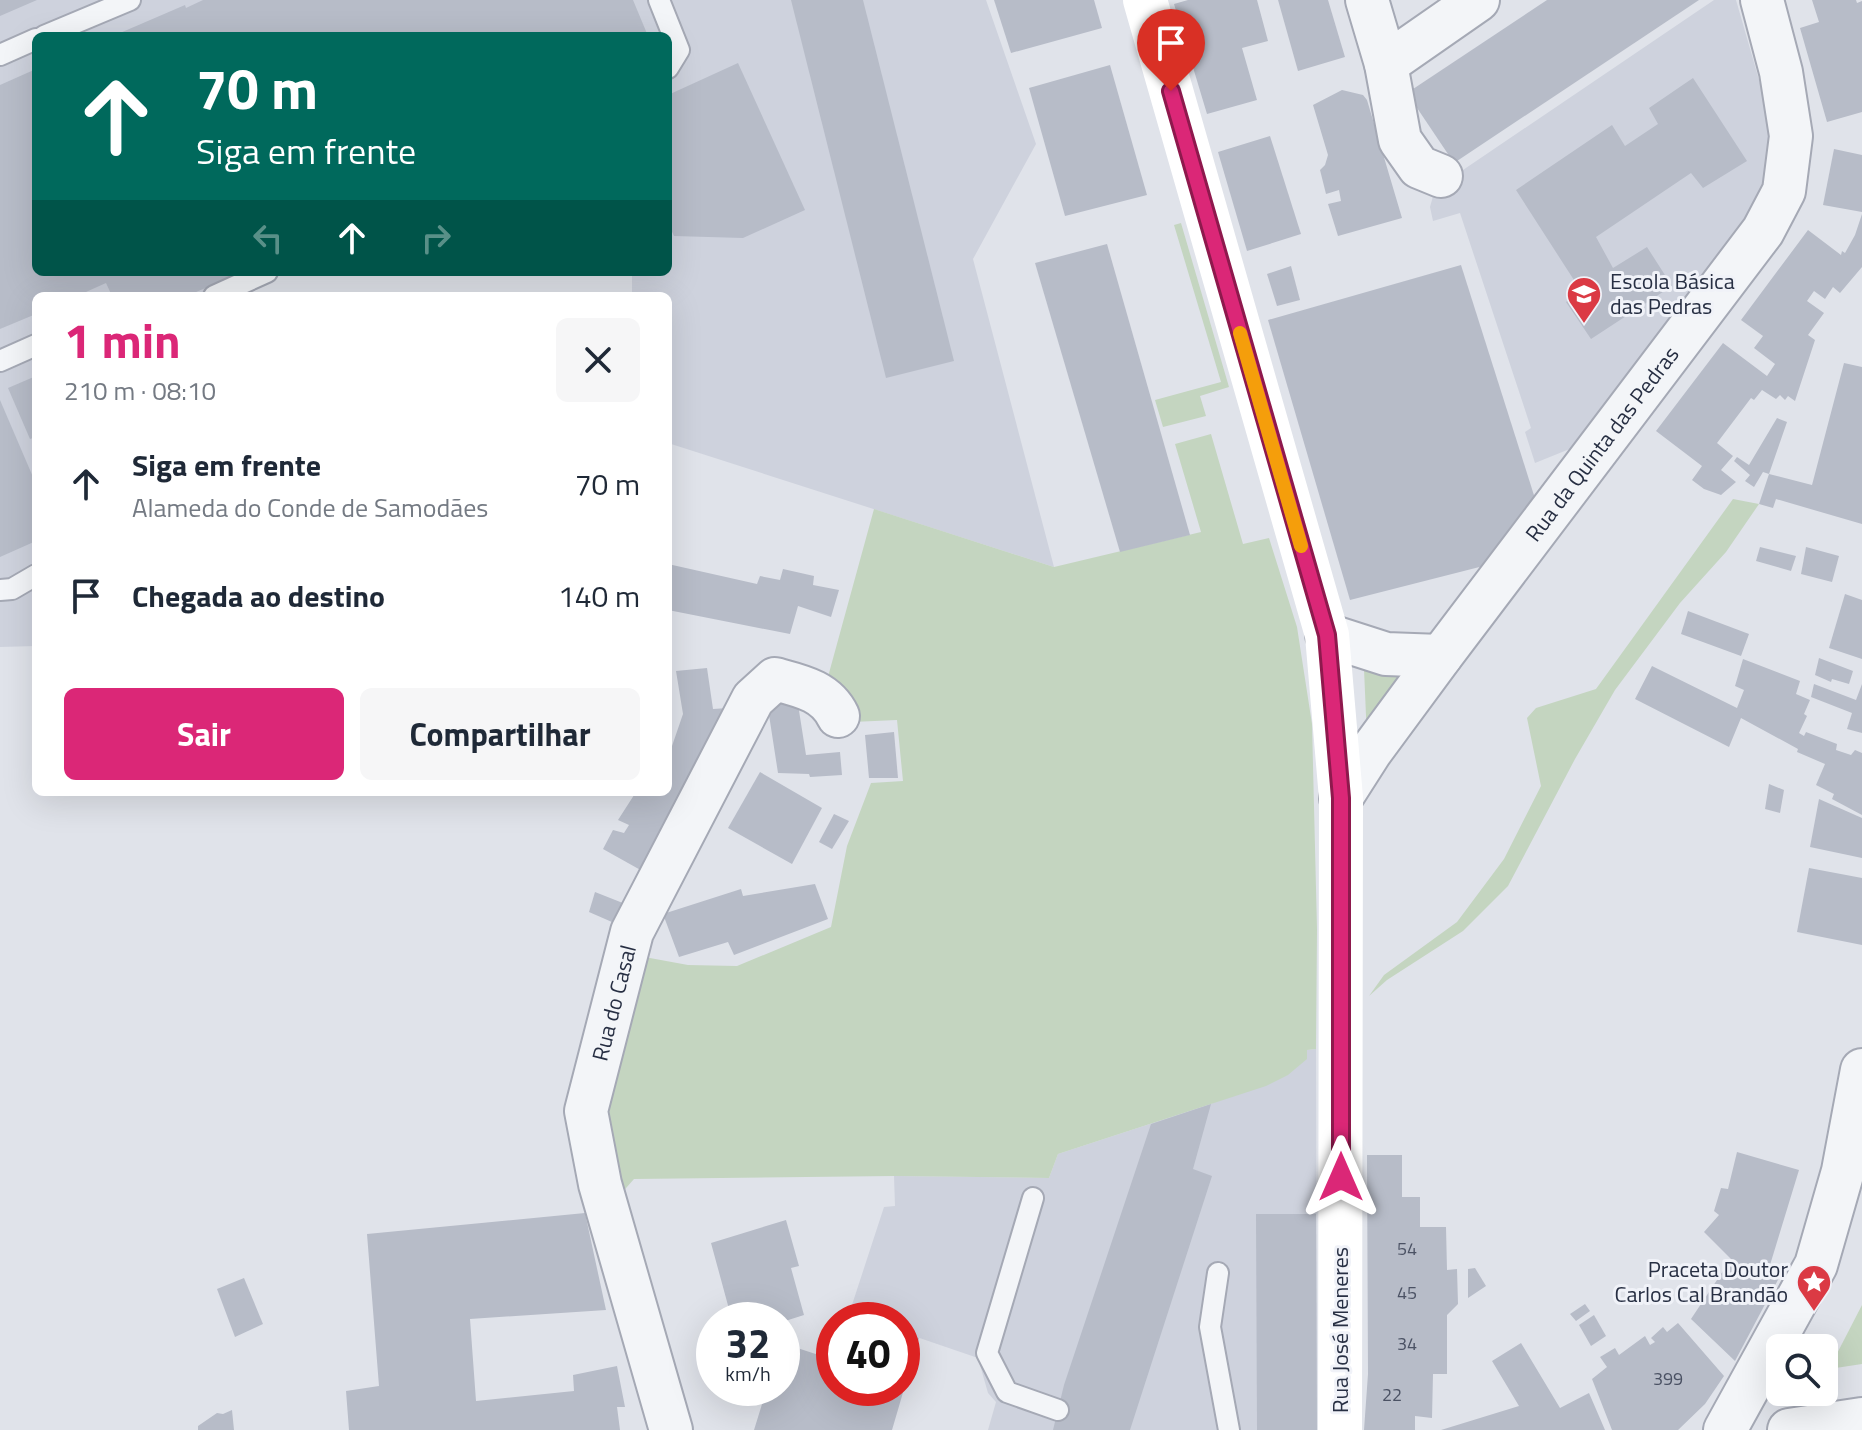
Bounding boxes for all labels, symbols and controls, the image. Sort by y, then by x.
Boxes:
pin [1137,9,1205,91]
icon: arrive [1149,21,1193,65]
text: 70 m [196,46,318,131]
icon: ahead [64,64,168,168]
text: Siga em frente [196,123,416,178]
icon: left [246,216,290,260]
icon: ahead [330,216,374,260]
icon: right [414,216,458,260]
place label: Escola Básica das Pedras [1610,264,1735,323]
school or university icon: Escola Básica das Pedras [1565,275,1603,325]
text: 1 min [64,304,181,377]
button: close [556,318,640,402]
street label: Rua da Quinta das Pedras [1517,339,1687,549]
text: 210 m · 08:10 [64,371,216,410]
text: Siga em frente [132,442,321,488]
text: 70 m [575,461,640,507]
icon: ahead [64,462,108,506]
text: Alameda do Conde de Samodães [132,488,488,527]
text: Chegada ao destino [132,573,385,619]
text: 140 m [558,573,640,619]
icon: arrive [64,574,108,618]
button: Sair [64,688,344,780]
button: Compartilhar [360,688,640,780]
street label: Rua do Casal [583,941,645,1065]
position arrow [1299,1135,1383,1219]
house number: 54 [1397,1235,1417,1262]
street label: Rua José Meneres [1323,1247,1357,1413]
place label: Praceta Doutor Carlos Cal Brandão [1614,1252,1788,1311]
place icon: Praceta Doutor Carlos Cal Brandão [1795,1263,1833,1313]
house number: 45 [1397,1279,1417,1306]
speed limit sign: 40 [816,1302,920,1406]
text: 32 [726,1313,770,1374]
house number: 34 [1397,1330,1417,1357]
map controls [1766,1334,1838,1406]
button: search [1766,1334,1838,1406]
text: km/h [725,1358,771,1389]
house number: 399 [1653,1365,1683,1392]
house number: 22 [1382,1381,1402,1408]

